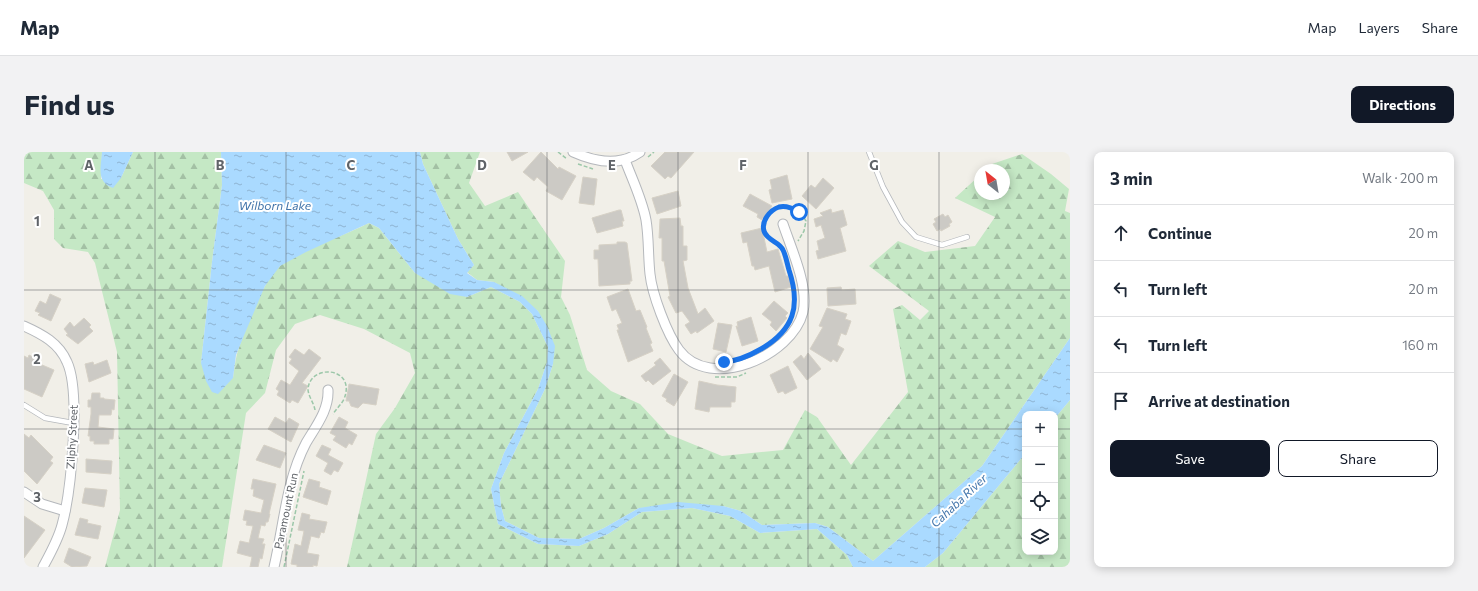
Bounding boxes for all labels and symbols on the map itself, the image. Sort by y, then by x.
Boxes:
text: A [84,157,94,173]
text: B [216,157,225,173]
text: C [347,157,356,173]
text: D [477,157,487,173]
text: E [608,157,616,173]
text: F [739,157,747,173]
text: G [869,157,879,173]
north arrow [974,164,1010,200]
water label: Wilborn Lake [239,198,312,212]
route start [790,203,808,221]
text: 1 [34,213,40,229]
text: 2 [33,351,41,367]
route end [715,353,733,371]
street label: Zilphy Street [63,404,80,470]
water label: Cahaba River [927,470,990,530]
street label: Paramount Run [271,472,300,550]
text: 3 [33,489,41,505]

